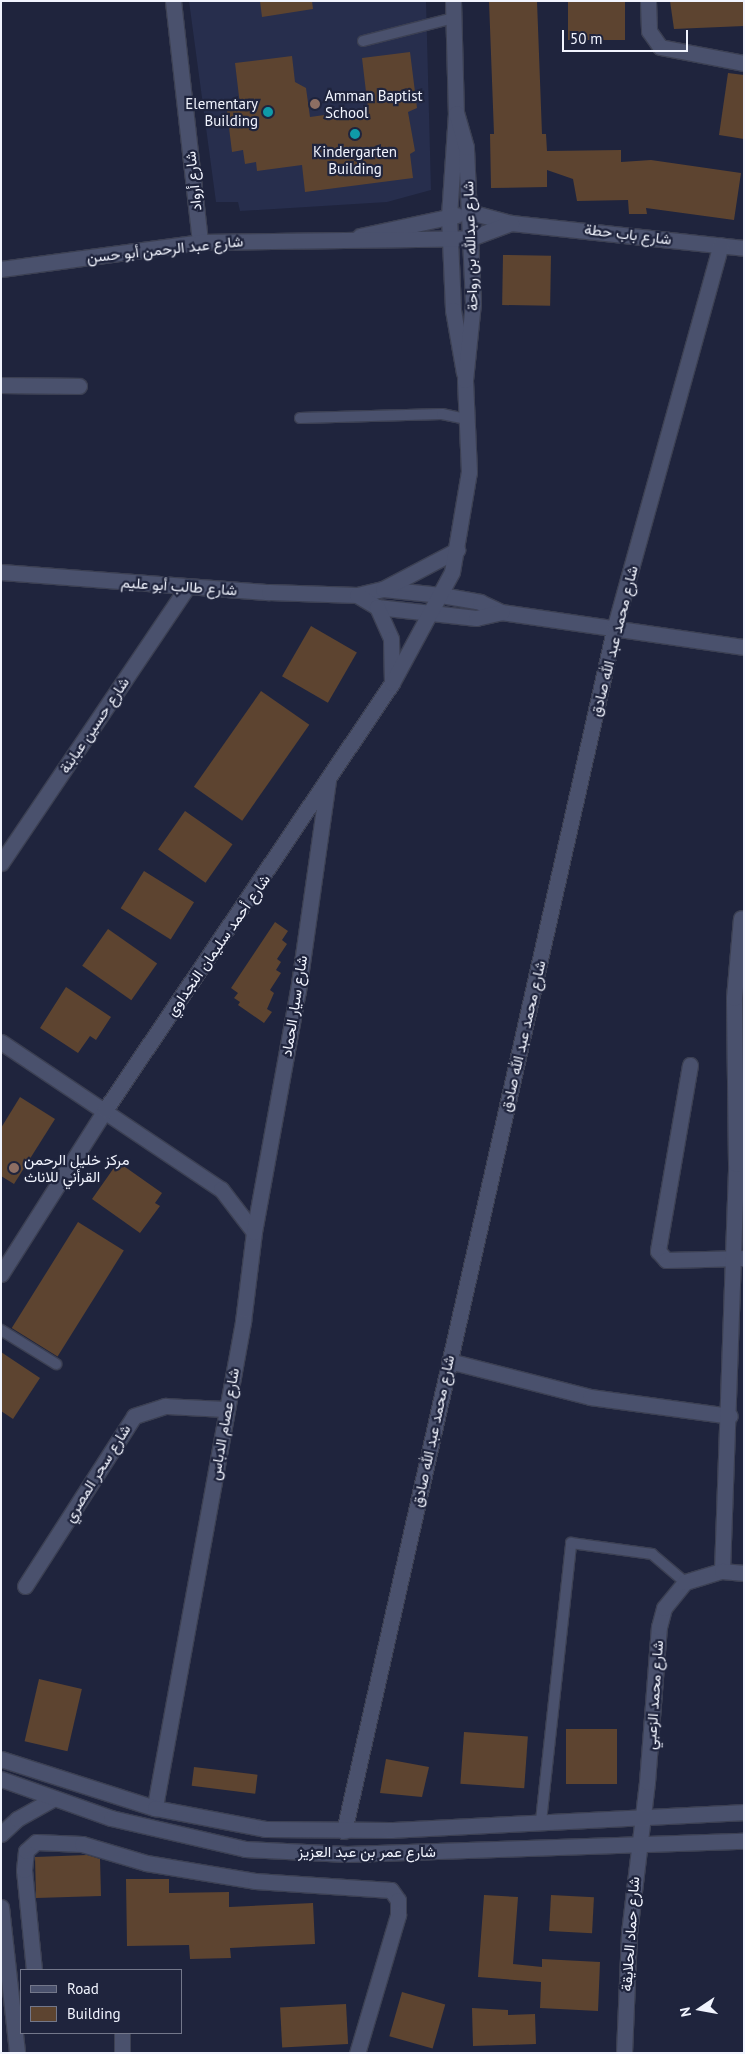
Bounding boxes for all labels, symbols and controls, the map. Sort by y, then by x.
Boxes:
scale bar [565,20,691,52]
text: 50 m [570,29,603,48]
place label: Amman Baptist School [325,86,423,121]
place label: Elementary Building [185,94,258,129]
marker: Amman Baptist School [309,98,321,110]
marker: Elementary Building [262,106,274,118]
marker: Kindergarten Building [349,128,361,140]
place label: Kindergarten Building [313,142,397,177]
street label: شارع أرواد [181,150,205,212]
street label: شارع عبدالله بن رواحة [459,181,481,311]
street label: شارع باب حطة [583,220,673,248]
street label: شارع عبد الرحمن أبو حسن [86,232,244,266]
street label: شارع محمد عبد الله صادق [587,564,641,718]
street label: شارع طالب أبو عليم [120,573,238,599]
street label: شارع حسين عبابنة [55,674,133,776]
street label: شارع أحمد سليمان النجداوي [162,871,274,1019]
street label: شارع سيار الحماد [277,954,311,1058]
street label: شارع محمد عبد الله صادق [497,959,549,1113]
place label: مركز خليل الرحمن القرأني للاناث [24,1150,130,1185]
marker: مركز خليل الرحمن القرأني للاناث [8,1162,20,1174]
street label: شارع محمد عبد الله صادق [408,1353,458,1509]
street label: شارع عصام الدباس [205,1367,243,1481]
street label: شارع سحر المصري [60,1421,134,1525]
street label: شارع محمد الزعبي [641,1640,667,1750]
street label: شارع عمر بن عبد العزيز [298,1843,436,1861]
street label: شارع حماد الحلايقة [617,1876,643,1992]
legend [20,1969,182,2034]
text: Road [67,1979,99,1998]
north arrow [675,1984,725,2034]
text: Building [67,2004,121,2023]
text: N [676,2006,695,2018]

